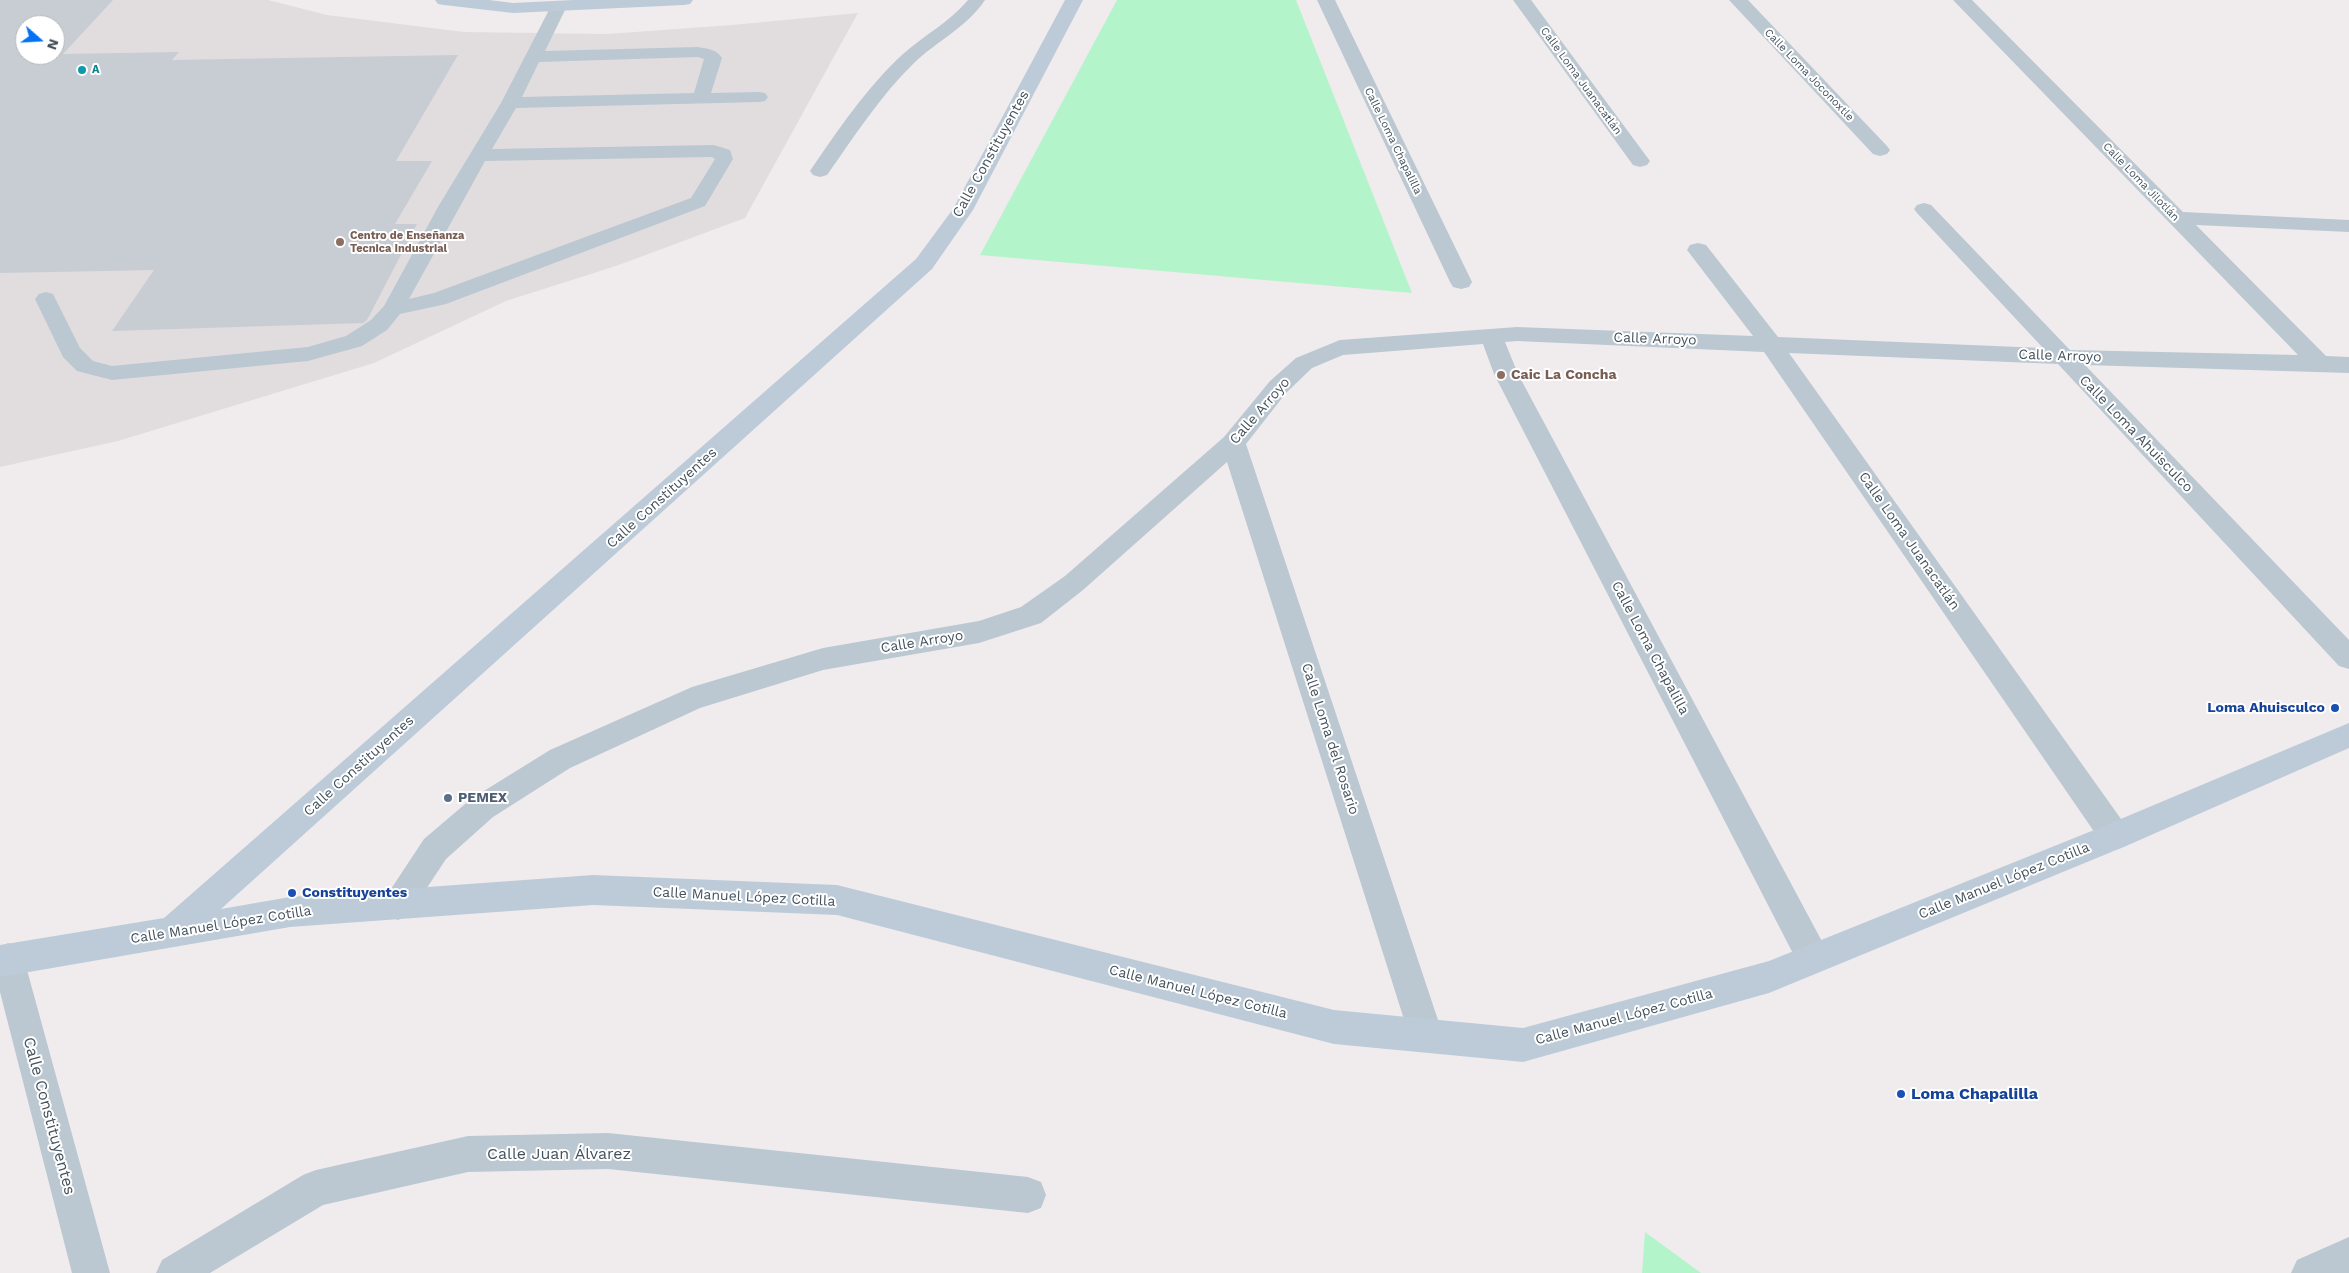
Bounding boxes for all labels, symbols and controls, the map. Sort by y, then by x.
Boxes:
north arrow [15,15,65,65]
street label: Calle Loma Juanacatlán [1538,25,1624,137]
street label: Calle Loma Joconoxtle [1762,26,1856,124]
text: N [44,37,62,52]
place label: A [92,63,99,77]
marker: A [76,64,88,76]
street label: Calle Loma Chapalilla [1361,86,1425,196]
street label: Calle Constituyentes [949,88,1033,220]
street label: Calle Loma Jilotlán [2100,140,2182,224]
place label: Centro de Enseñanza Tecnica Industrial [350,229,464,255]
marker: Centro de Enseñanza Tecnica Industrial [334,236,346,248]
street label: Calle Arroyo [1613,329,1697,349]
street label: Calle Arroyo [2018,346,2102,366]
place label: Caic La Concha [1511,367,1617,383]
marker: Caic La Concha [1495,369,1507,381]
street label: Calle Loma Ahuisculco [2076,372,2196,496]
street label: Calle Arroyo [1226,374,1294,448]
street label: Calle Constituyentes [604,444,720,552]
street label: Calle Loma Juanacatlán [1855,469,1963,613]
street label: Calle Loma Chapalilla [1608,578,1692,718]
street label: Calle Arroyo [880,627,964,657]
street label: Calle Loma del Rosario [1298,661,1362,817]
place label: Loma Ahuisculco [2207,700,2325,716]
marker: Loma Ahuisculco [2329,702,2341,714]
street label: Calle Constituyentes [301,712,417,820]
place label: PEMEX [458,790,507,806]
marker: PEMEX [442,792,454,804]
street label: Calle Manuel López Cotilla [1916,839,2092,923]
street label: Calle Manuel López Cotilla [652,884,836,910]
place label: Constituyentes [302,885,407,901]
marker: Constituyentes [286,887,298,899]
street label: Calle Manuel López Cotilla [129,902,313,948]
street label: Calle Manuel López Cotilla [1107,962,1289,1022]
street label: Calle Manuel López Cotilla [1534,985,1714,1049]
street label: Calle Constituyentes [19,1035,79,1197]
place label: Loma Chapalilla [1911,1084,2038,1104]
marker: Loma Chapalilla [1895,1088,1907,1100]
street label: Calle Juan Álvarez [487,1144,631,1164]

